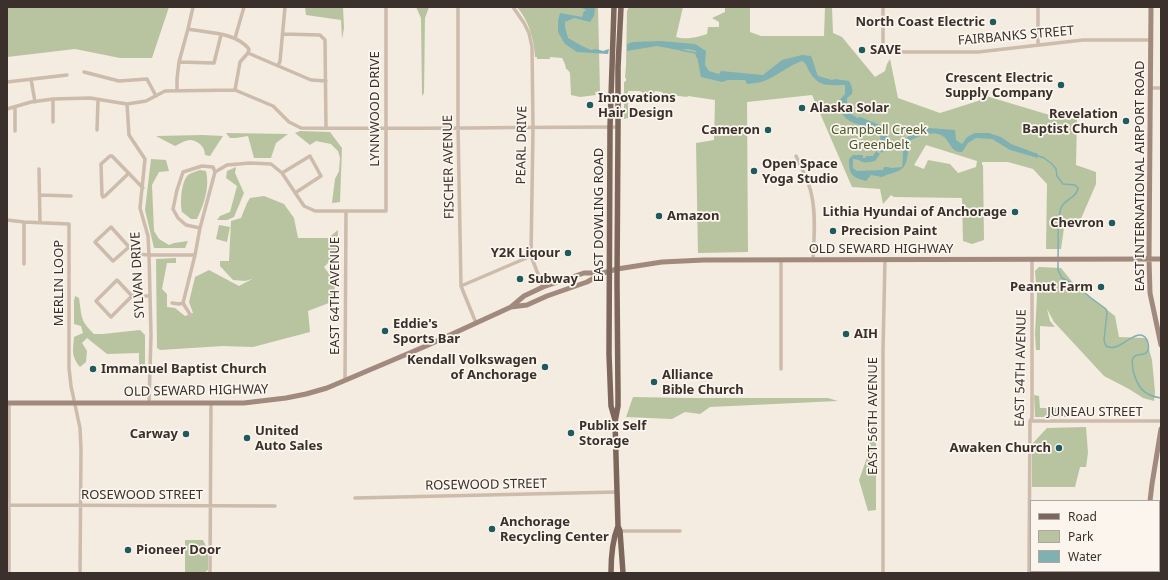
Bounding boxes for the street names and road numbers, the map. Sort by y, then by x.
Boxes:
street label: FAIRBANKS STREET [957,23,1075,49]
street label: LYNNWOOD DRIVE [367,51,383,167]
street label: EAST INTERNATIONAL AIRPORT ROAD [1132,61,1148,291]
street label: PEARL DRIVE [514,106,530,184]
street label: FISCHER AVENUE [440,115,458,219]
street label: EAST DOWLING ROAD [591,148,607,282]
street label: SYLVAN DRIVE [128,231,148,319]
street label: EAST 64TH AVENUE [327,237,343,355]
street label: MERLIN LOOP [51,240,67,326]
street label: OLD SEWARD HIGHWAY [809,241,953,257]
street label: EAST 54TH AVENUE [1012,309,1030,427]
street label: EAST 56TH AVENUE [865,357,881,475]
street label: OLD SEWARD HIGHWAY [124,382,268,400]
street label: JUNEAU STREET [1047,404,1143,420]
street label: ROSEWOOD STREET [425,476,547,494]
street label: ROSEWOOD STREET [81,487,203,503]

